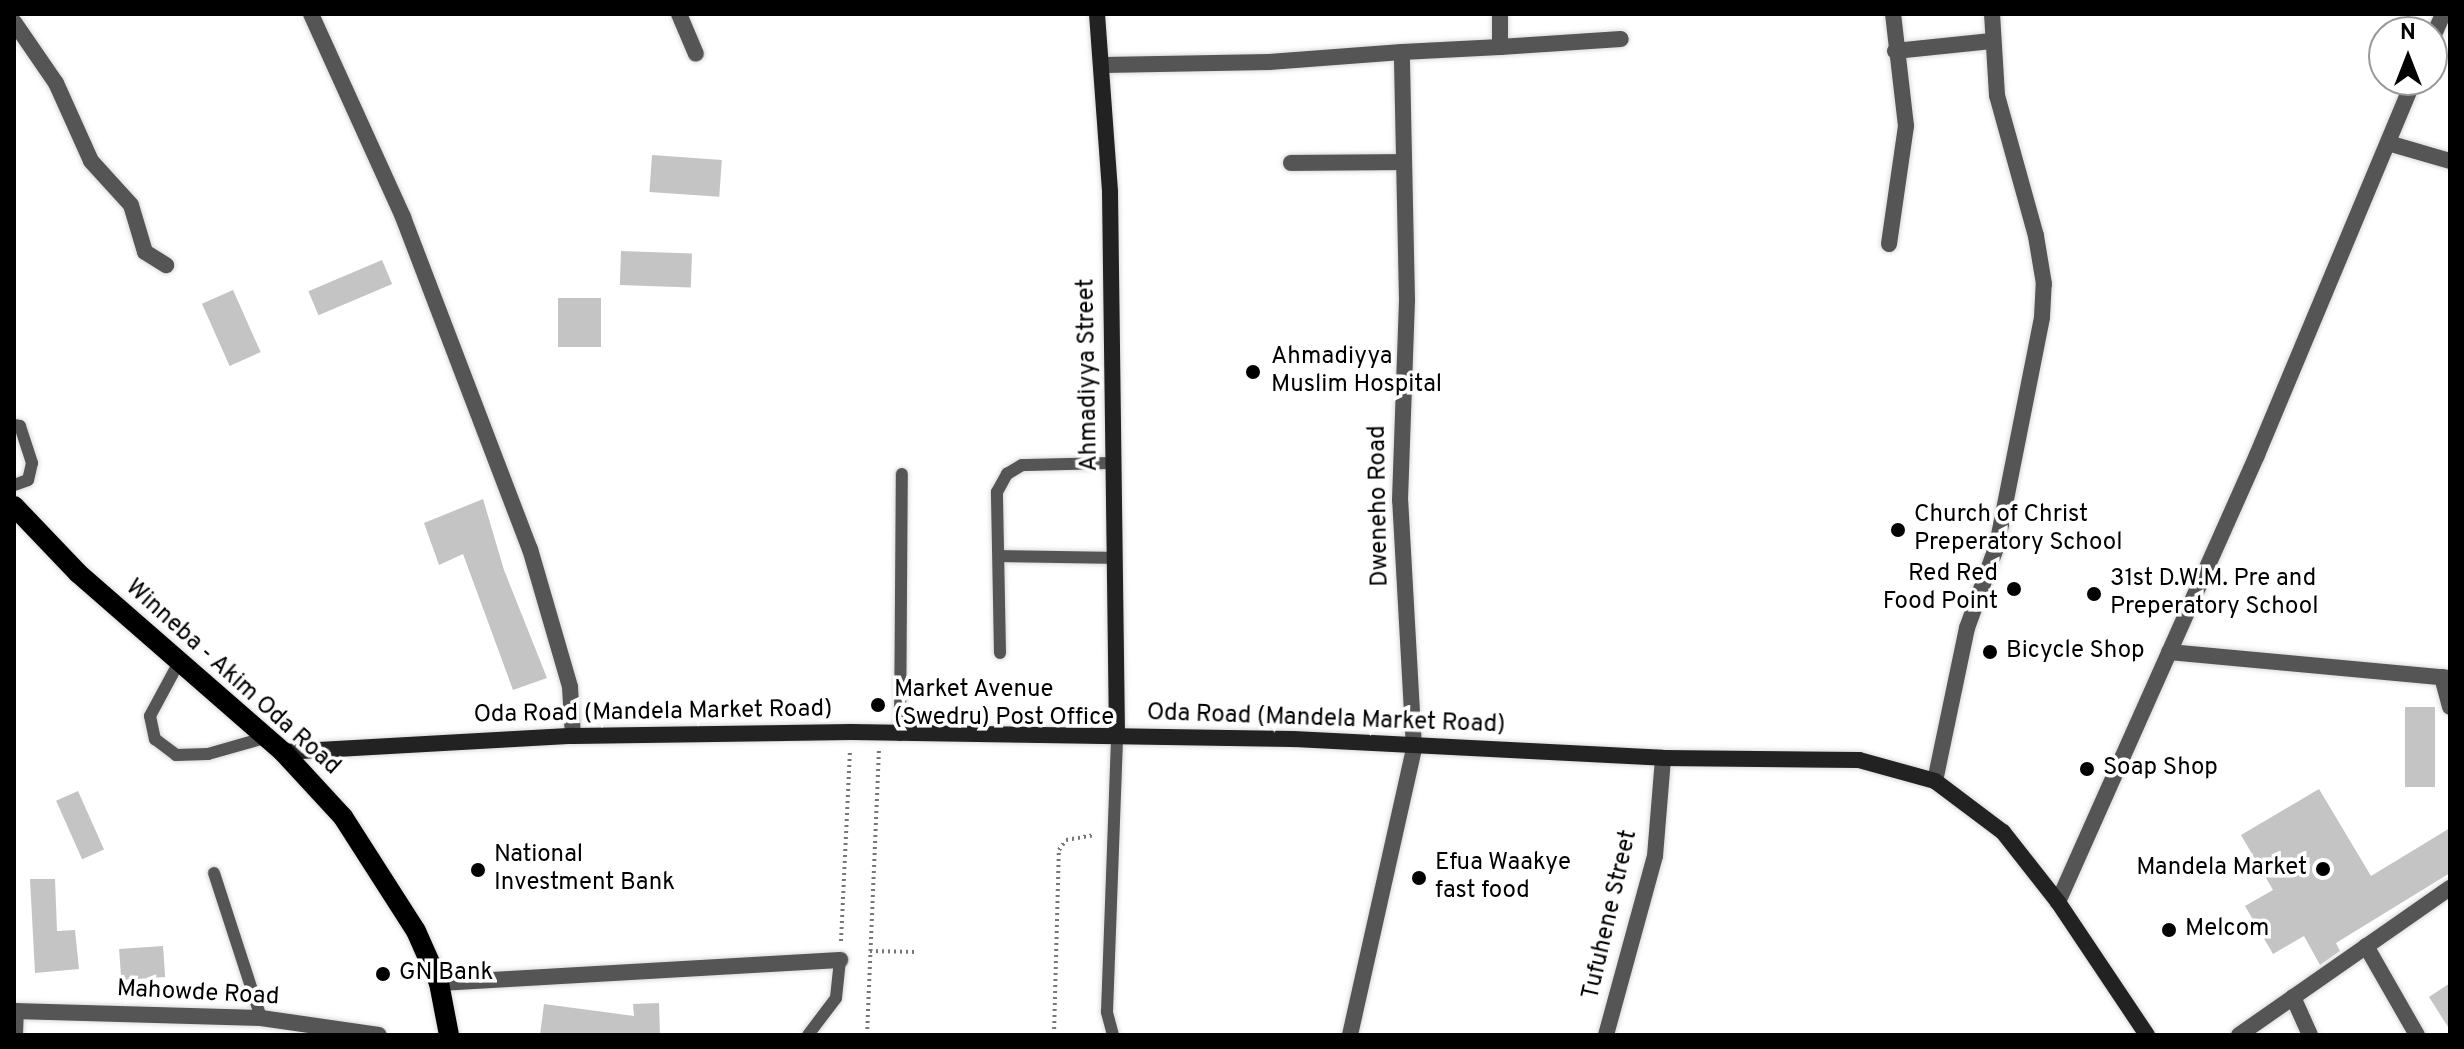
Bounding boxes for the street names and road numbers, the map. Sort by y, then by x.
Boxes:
street label: Ahmadiyya Street [1073,278,1105,472]
street label: Dweneho Road [1364,425,1396,587]
street label: Winneba - Akim Oda Road [118,574,346,782]
street label: Oda Road (Mandela Market Road) [473,695,833,731]
street label: Oda Road (Mandela Market Road) [1146,699,1506,741]
street label: Tufuhene Street [1578,827,1644,1003]
street label: Mahowde Road [116,975,280,1013]

